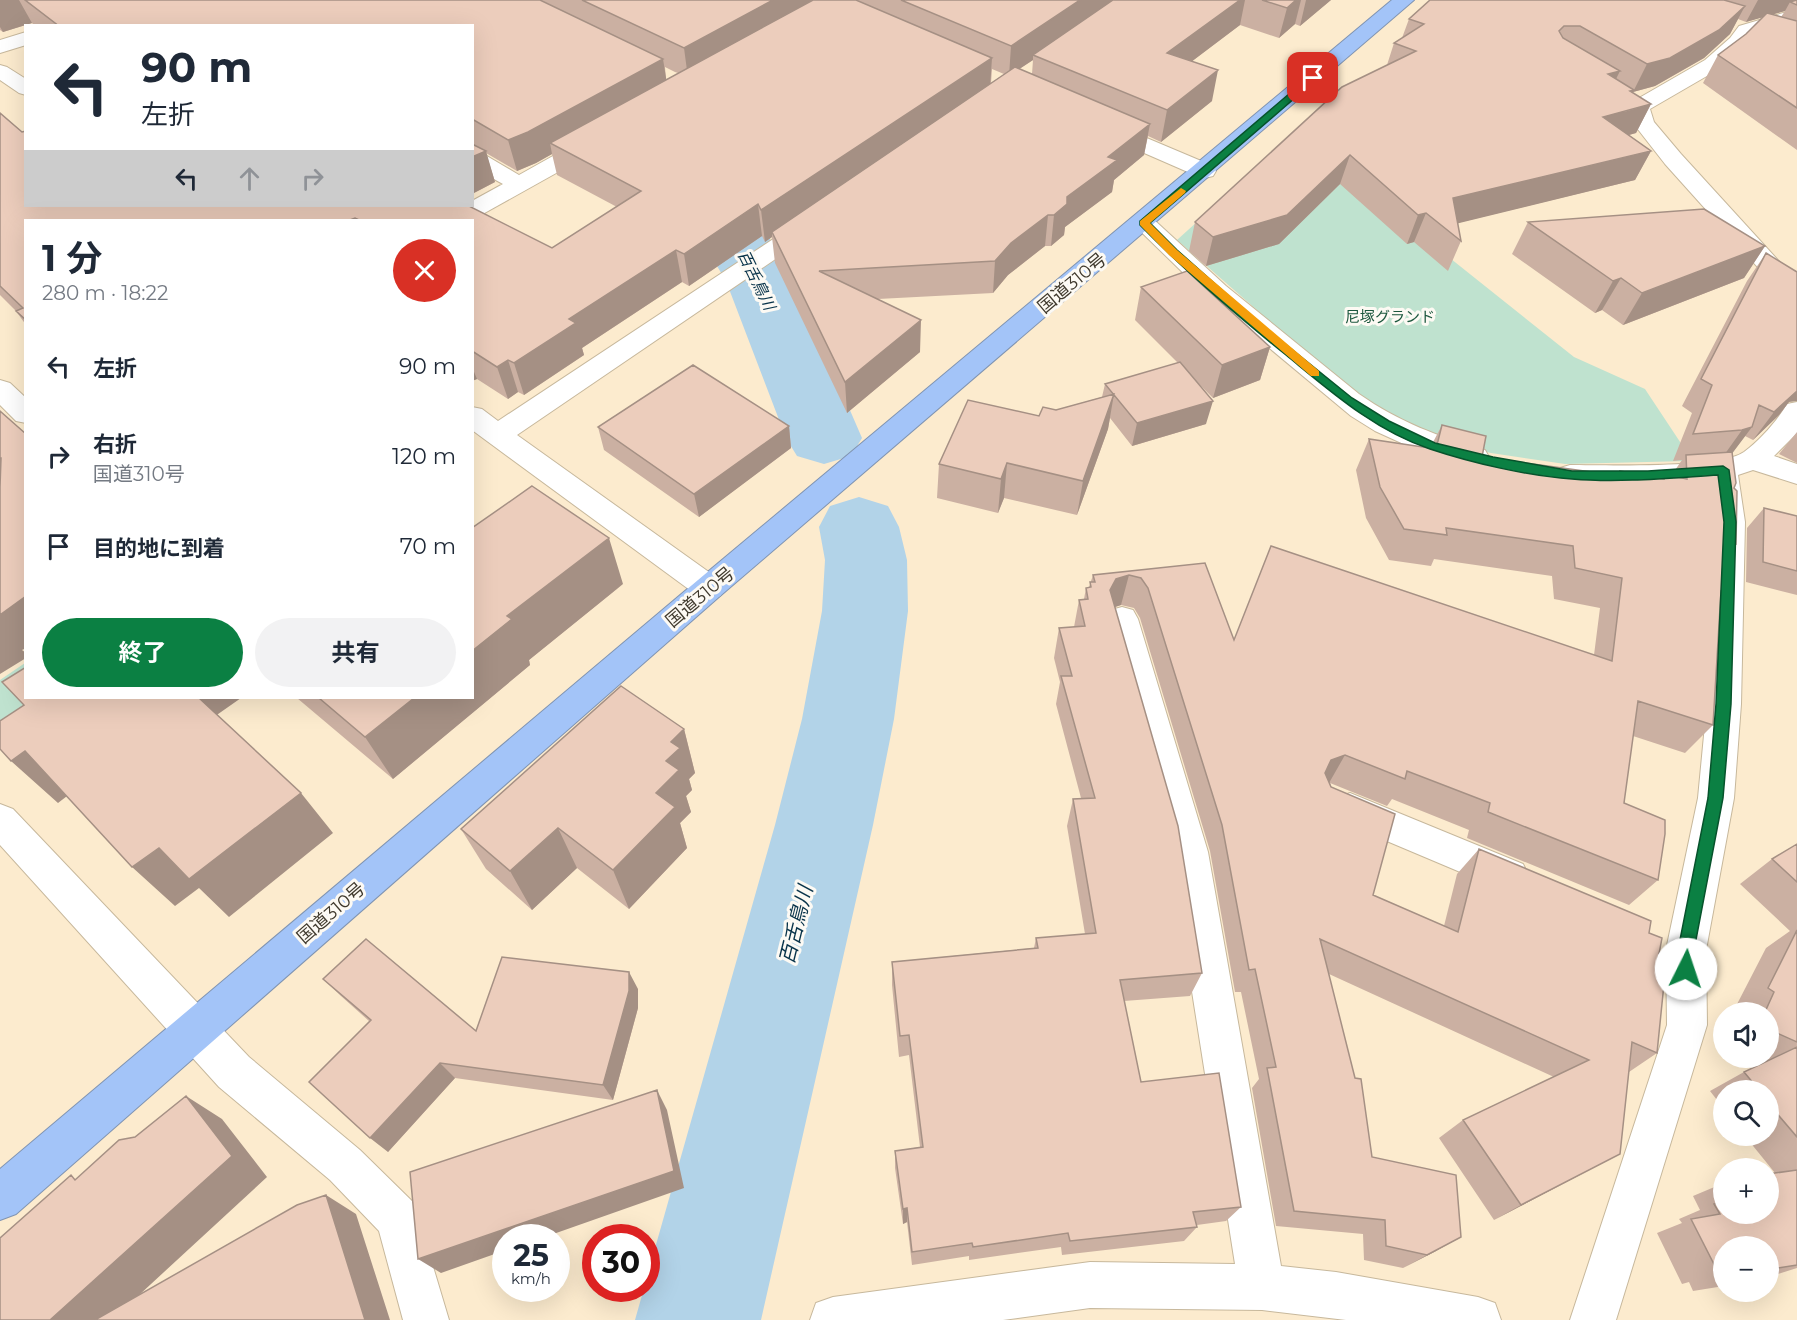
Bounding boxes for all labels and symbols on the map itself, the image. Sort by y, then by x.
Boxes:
pin [1287,52,1338,103]
water label: 百舌鳥川 [734,247,780,315]
street label: 国道310号 [1033,248,1111,318]
park label: 尼塚グランド [1345,307,1435,326]
street label: 国道310号 [661,562,739,632]
street label: 国道310号 [293,878,369,948]
water label: 百舌鳥川 [775,881,818,967]
position arrow [1654,937,1718,1001]
speed limit sign: 30 [582,1224,660,1302]

